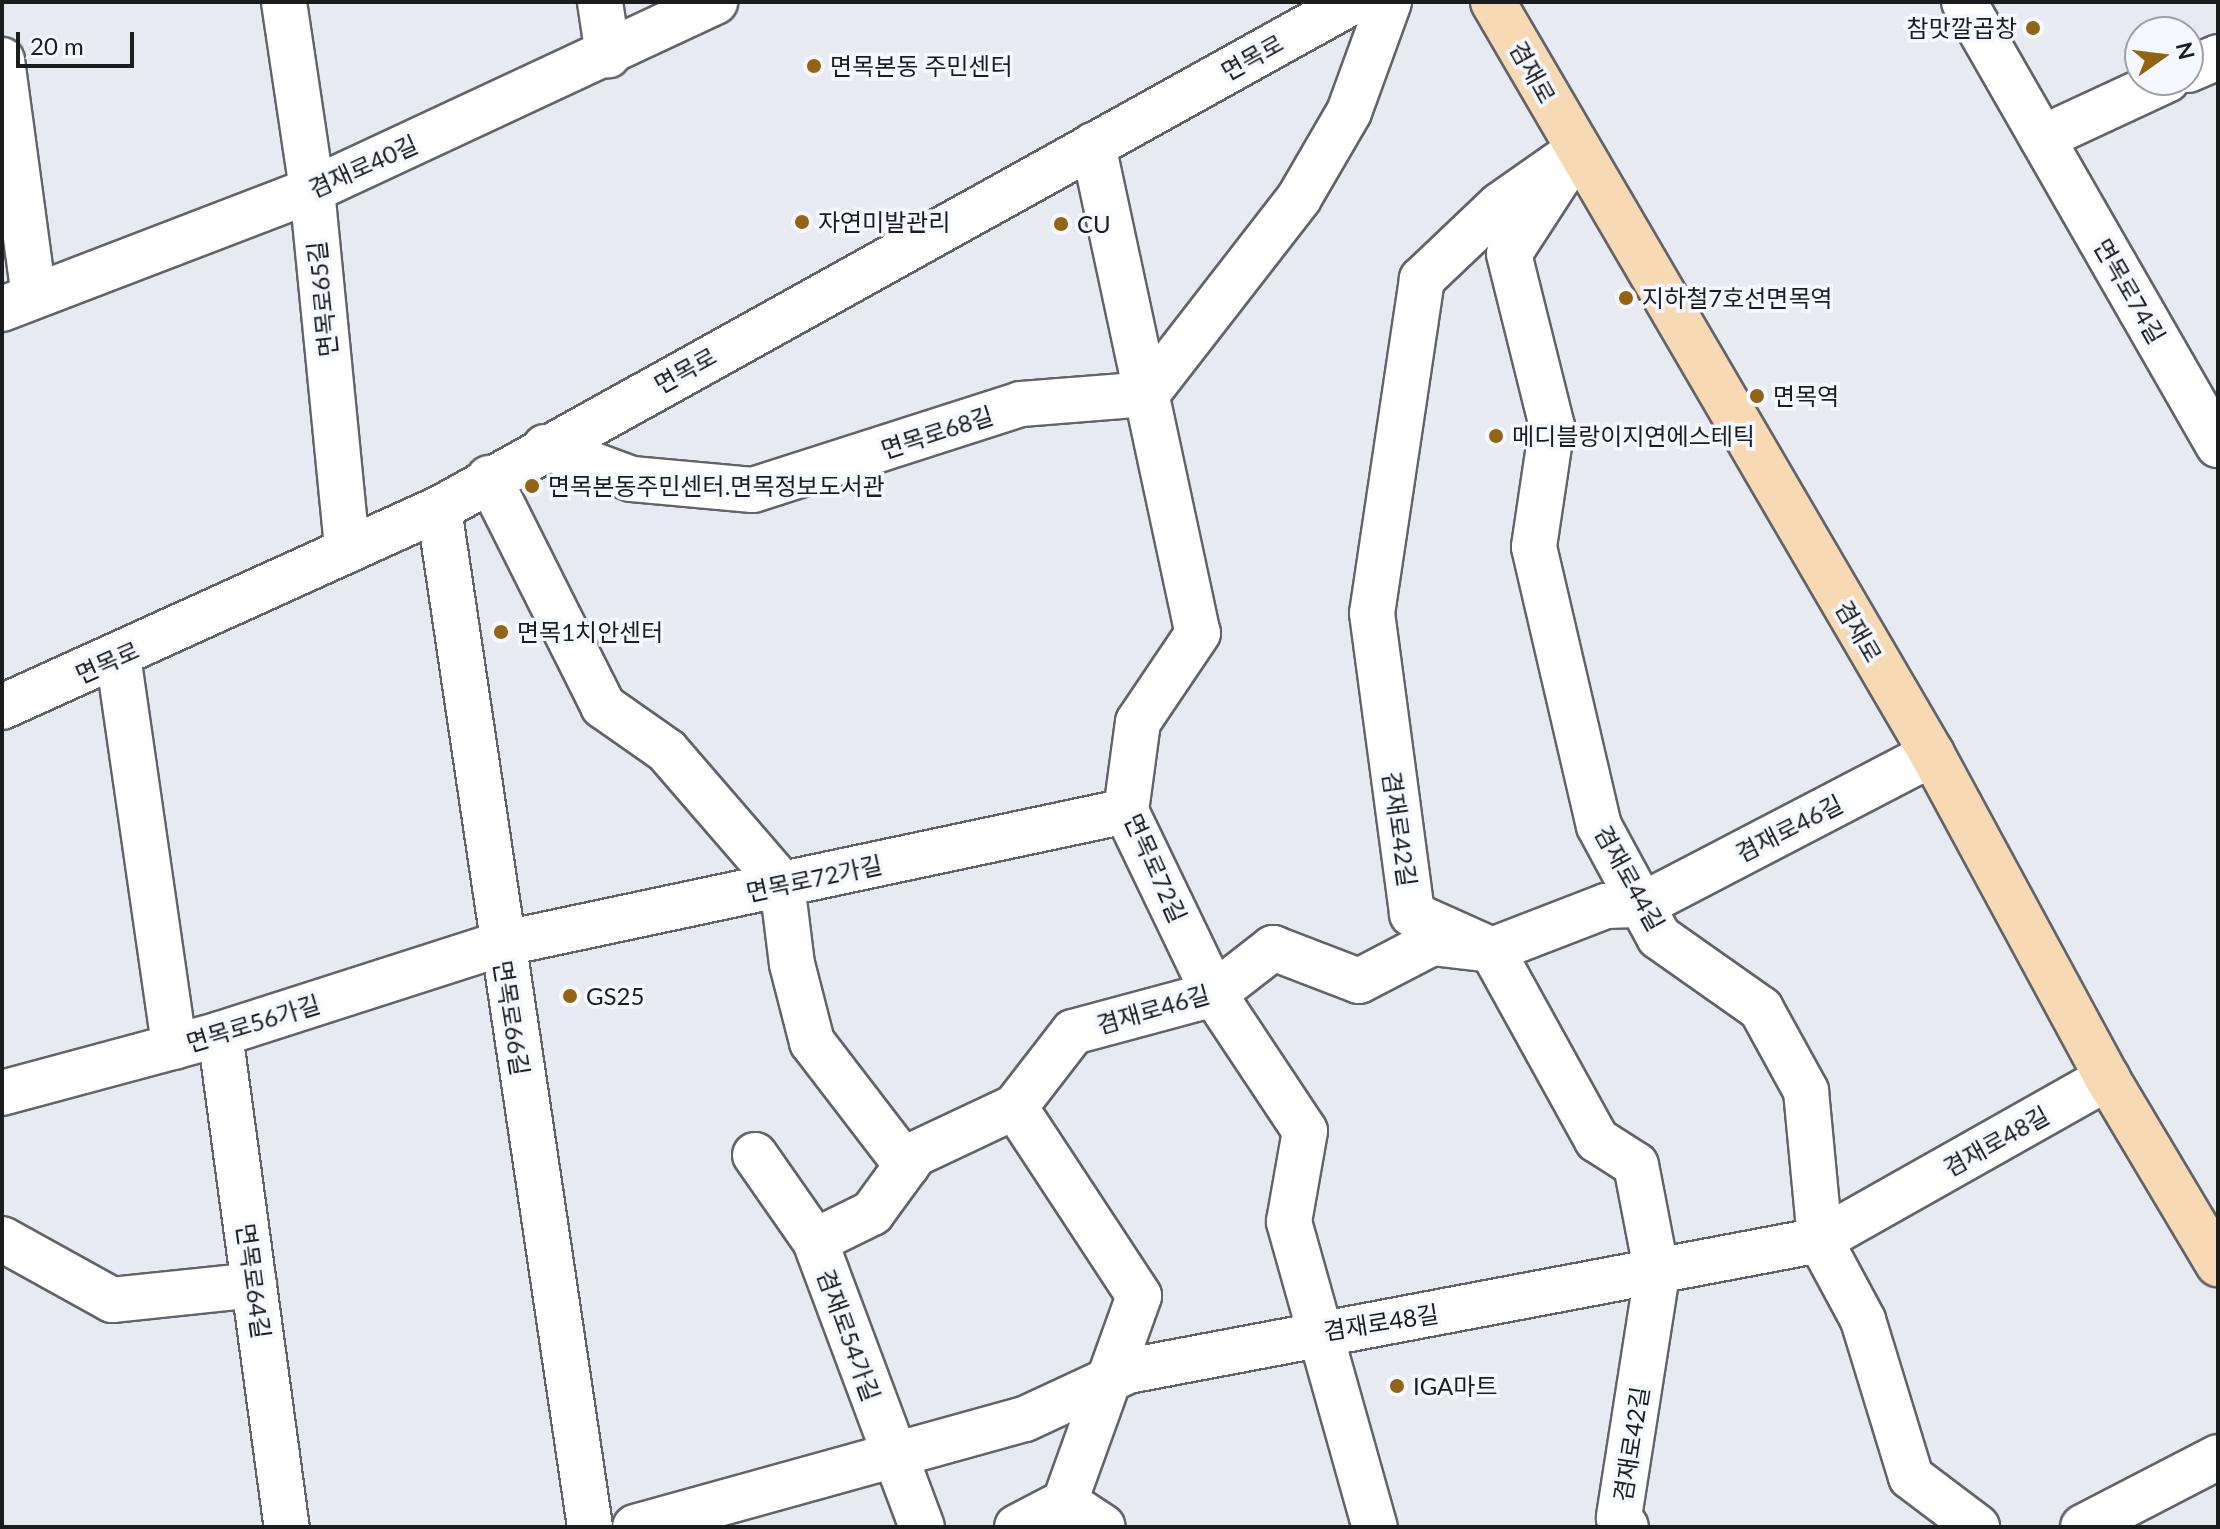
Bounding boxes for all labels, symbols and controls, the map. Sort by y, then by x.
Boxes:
place label: 참맛깔곱창 [1907,14,2017,42]
scale bar [20,16,138,66]
north arrow [2124,16,2204,96]
marker: 참맛깔곱창 [2024,19,2042,37]
street label: 면목로 [1216,28,1288,86]
text: 20 m [30,31,84,60]
street label: 겸재로 [1504,36,1562,108]
text: N [2171,39,2201,62]
place label: 면목본동 주민센터 [830,52,1013,80]
marker: 면목본동 주민센터 [805,57,823,75]
street label: 겸재로40길 [304,129,422,203]
place label: 자연미발관리 [818,208,950,236]
place label: CU [1077,210,1111,238]
marker: 자연미발관리 [793,213,811,231]
marker: CU [1052,215,1070,233]
street label: 면목로74길 [2088,234,2172,348]
street label: 면목로65길 [302,240,342,358]
place label: 지하철7호선면목역 [1642,284,1833,312]
marker: 지하철7호선면목역 [1617,289,1635,307]
street label: 면목로 [649,341,721,399]
place label: 면목역 [1773,382,1839,410]
marker: 면목역 [1748,387,1766,405]
street label: 면목로68길 [877,400,997,464]
place label: 메디블랑이지연에스테틱 [1512,422,1755,450]
marker: 메디블랑이지연에스테틱 [1487,427,1505,445]
place label: 면목본동주민센터.면목정보도서관 [548,472,885,500]
marker: 면목본동주민센터.면목정보도서관 [523,477,541,495]
street label: 겸재로 [1830,595,1888,667]
place label: 면목1치안센터 [517,618,663,646]
marker: 면목1치안센터 [492,623,510,641]
street label: 면목로 [71,635,143,689]
street label: 겸재로42길 [1378,769,1422,889]
street label: 겸재로46길 [1731,789,1847,867]
street label: 면목로72길 [1119,809,1193,927]
street label: 겸재로44길 [1589,820,1671,936]
street label: 면목로72가길 [743,850,885,906]
street label: 면목로66길 [489,958,535,1078]
street label: 겸재로46길 [1093,979,1213,1039]
place label: GS25 [586,982,644,1010]
marker: GS25 [561,987,579,1005]
street label: 면목로56가길 [183,989,323,1057]
street label: 겸재로48길 [1938,1100,2054,1182]
street label: 면목로64길 [232,1221,276,1341]
street label: 겸재로54가길 [812,1265,886,1405]
street label: 겸재로48길 [1321,1299,1441,1345]
place label: IGA마트 [1413,1372,1498,1400]
marker: IGA마트 [1388,1377,1406,1395]
street label: 겸재로42길 [1608,1384,1654,1504]

